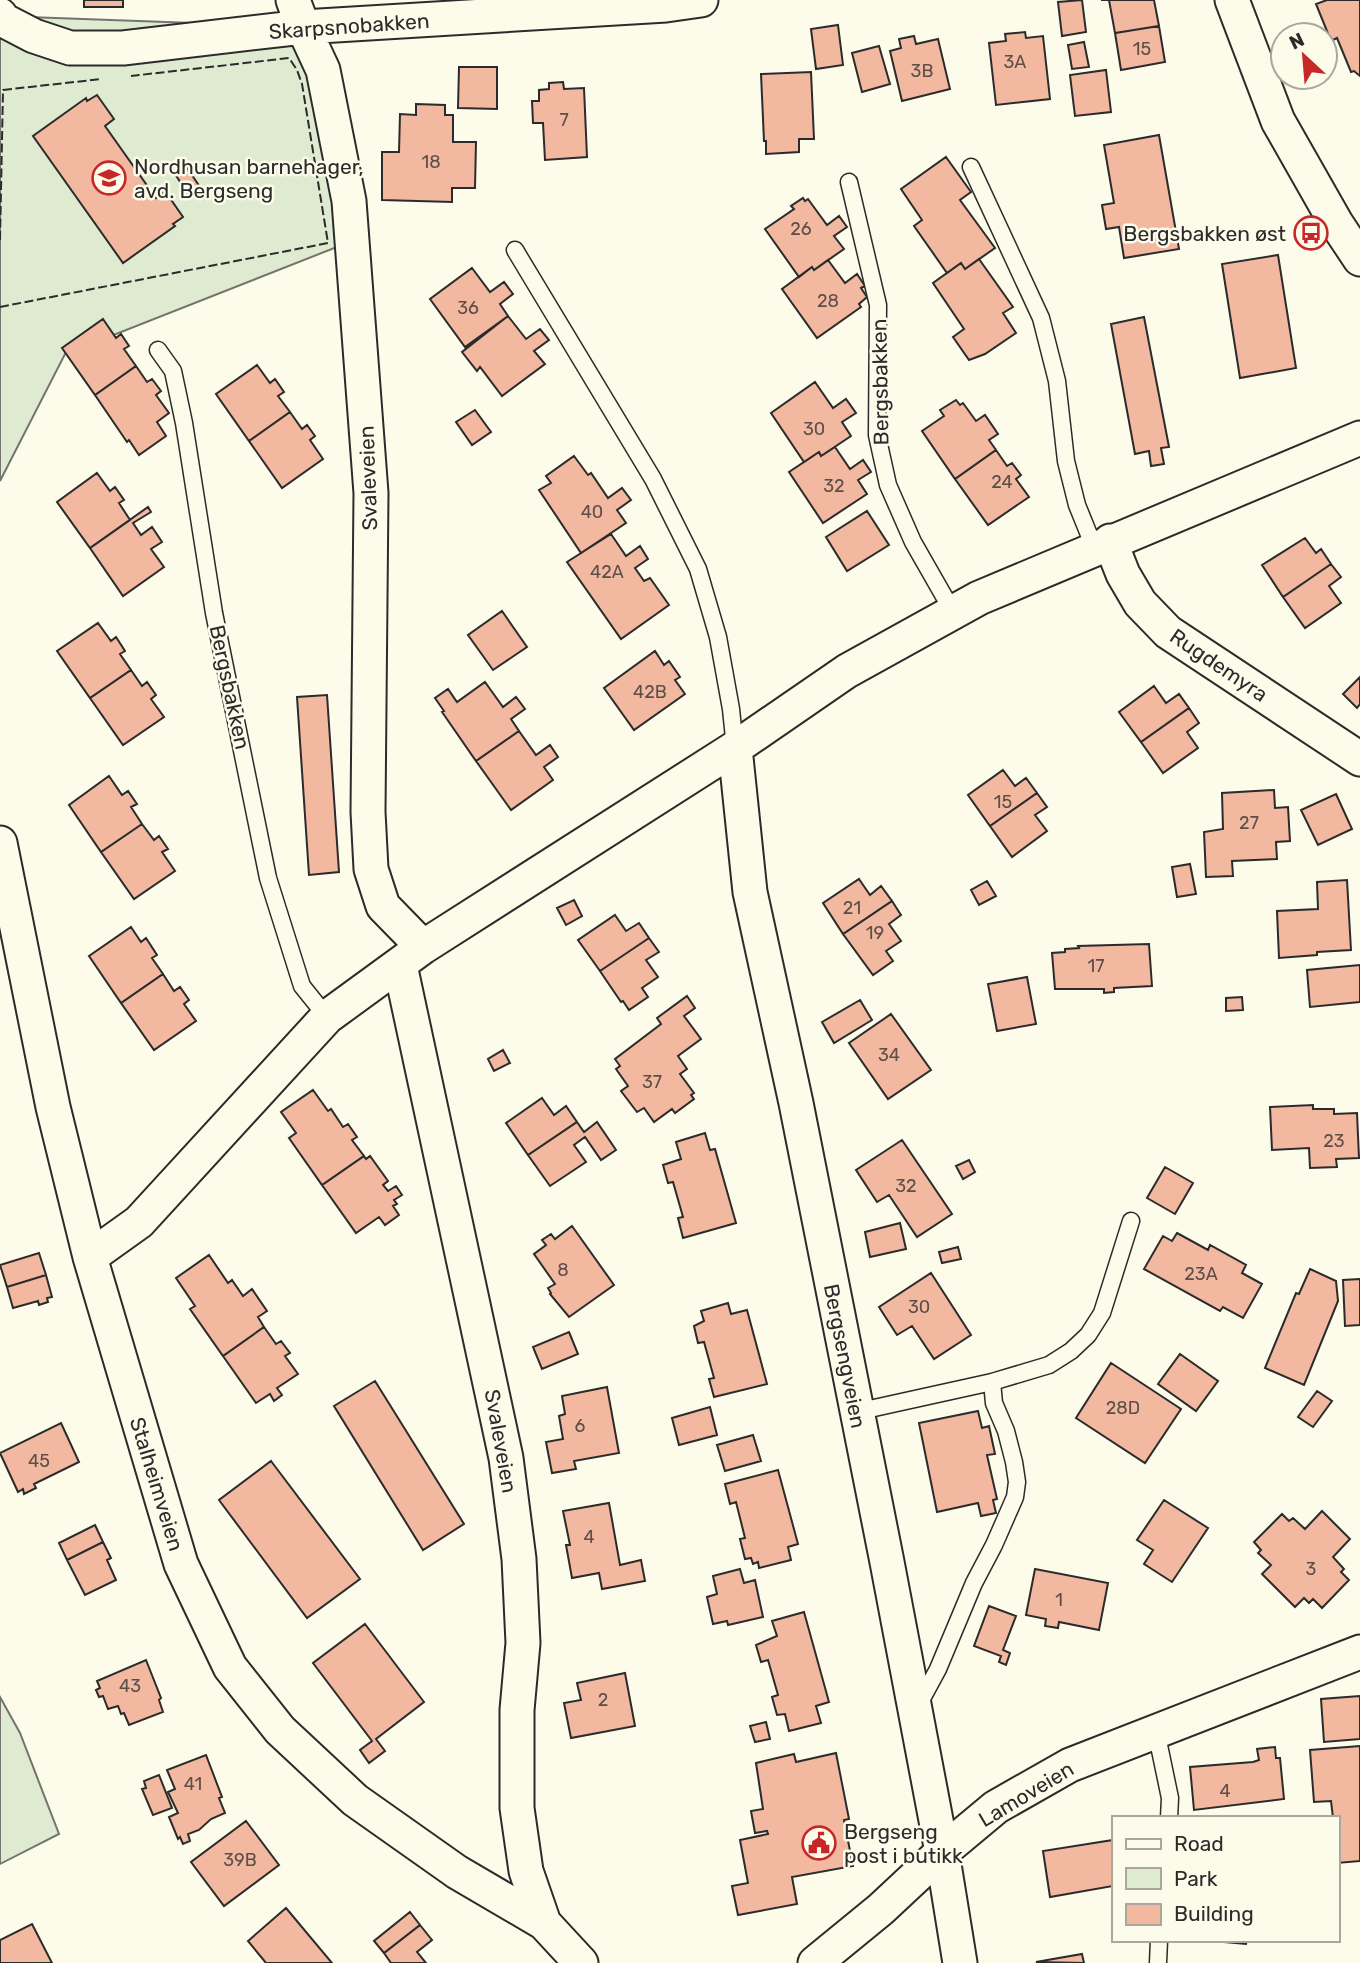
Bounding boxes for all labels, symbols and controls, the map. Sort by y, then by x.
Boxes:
street label: Skarpsnobakken [268,8,430,44]
north arrow [1269,21,1339,91]
text: N [1286,28,1308,55]
house number: 15 [1133,38,1151,60]
house number: 3A [1004,51,1026,73]
house number: 3B [911,60,933,82]
house number: 7 [559,109,569,131]
house number: 18 [421,151,441,173]
place label: Nordhusan barnehager, avd. Bergseng [134,154,364,203]
school or university icon: Nordhusan barnehager, avd. Bergseng [90,159,128,197]
bus stop icon: Bergsbakken øst [1292,214,1330,252]
house number: 26 [790,218,812,240]
place label: Bergsbakken øst [1123,221,1286,246]
house number: 28 [817,290,839,312]
house number: 36 [457,297,479,319]
street label: Bergsbakken [866,319,894,445]
house number: 30 [803,418,825,440]
street label: Svaleveien [354,425,382,531]
house number: 24 [991,471,1013,493]
house number: 32 [823,475,845,497]
house number: 40 [581,501,603,523]
house number: 42A [590,561,624,583]
street label: Bergsbakken [205,623,255,751]
street label: Rugdemyra [1165,623,1273,707]
house number: 42B [633,681,667,703]
house number: 15 [994,791,1012,813]
house number: 27 [1239,812,1259,834]
house number: 21 [843,897,861,919]
house number: 19 [866,922,884,944]
house number: 17 [1088,955,1104,977]
house number: 34 [878,1044,900,1066]
house number: 37 [642,1071,662,1093]
house number: 23 [1323,1130,1345,1152]
house number: 32 [895,1175,917,1197]
house number: 8 [557,1259,569,1281]
house number: 23A [1184,1263,1218,1285]
street label: Bergsengveien [819,1282,871,1430]
house number: 30 [908,1296,930,1318]
street label: Svaleveien [480,1387,522,1495]
house number: 28D [1106,1397,1140,1419]
street label: Stalheimveien [125,1414,189,1554]
house number: 6 [575,1415,586,1437]
house number: 45 [28,1450,50,1472]
house number: 4 [583,1526,595,1548]
house number: 3 [1306,1558,1316,1580]
house number: 1 [1055,1589,1063,1611]
house number: 43 [119,1675,141,1697]
house number: 2 [598,1689,608,1711]
street label: Lamoveien [974,1756,1078,1832]
house number: 41 [184,1773,202,1795]
house number: 4 [1219,1780,1231,1802]
legend [1112,1816,1339,1942]
place label: Bergseng post i butikk [844,1819,963,1868]
public building icon: Bergseng post i butikk [800,1824,838,1862]
text: Road [1174,1831,1224,1856]
house number: 39B [223,1849,257,1871]
text: Park [1174,1866,1218,1891]
text: Building [1174,1901,1254,1926]

